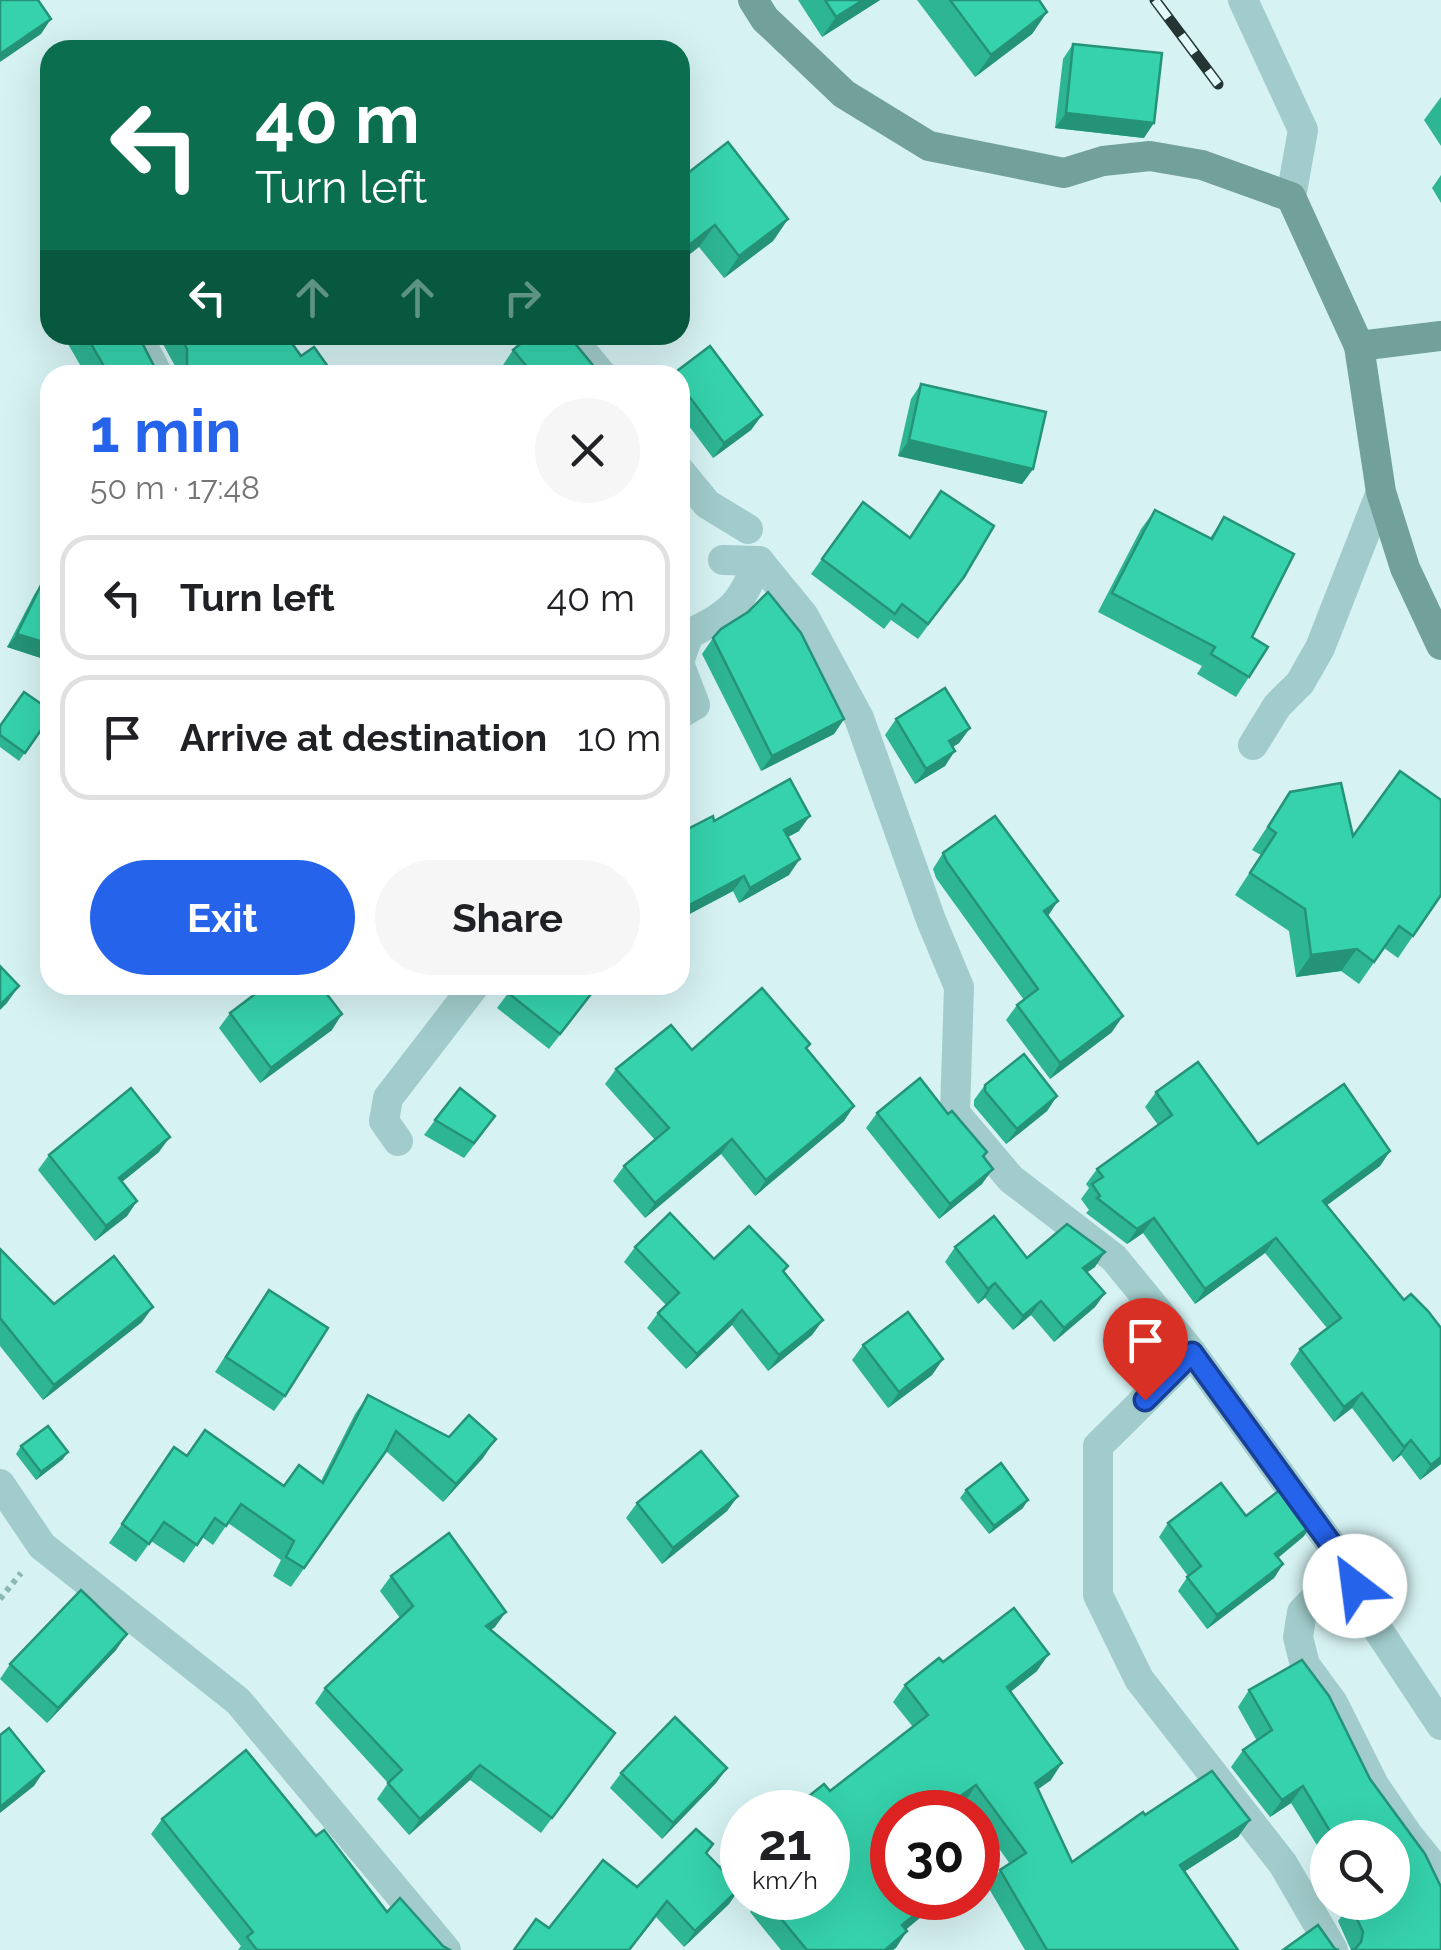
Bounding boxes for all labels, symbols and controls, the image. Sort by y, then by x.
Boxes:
text: 40 m [255,77,420,159]
icon: left [90,80,220,210]
text: Turn left [255,161,427,214]
icon: left [180,270,235,325]
icon: ahead [285,270,340,325]
icon: ahead [390,270,445,325]
icon: right [495,270,550,325]
text: 1 min [90,396,241,466]
button: close [535,398,640,503]
text: 50 m · 17:48 [90,469,260,506]
icon: left [95,570,150,625]
text: Turn left [180,575,335,620]
text: 40 m [546,575,635,620]
icon: arrive [95,710,150,765]
text: Arrive at destination [180,715,547,760]
text: 10 m [577,715,661,760]
button: Exit [90,860,355,975]
button: Share [375,860,640,975]
pin [1103,1298,1188,1401]
icon: arrive [1118,1313,1173,1368]
position arrow [1303,1534,1407,1638]
speed limit sign: 30 [870,1790,1000,1920]
text: 21 [759,1813,811,1872]
map controls [1310,1820,1410,1920]
button: search [1310,1820,1410,1920]
text: km/h [752,1865,818,1895]

